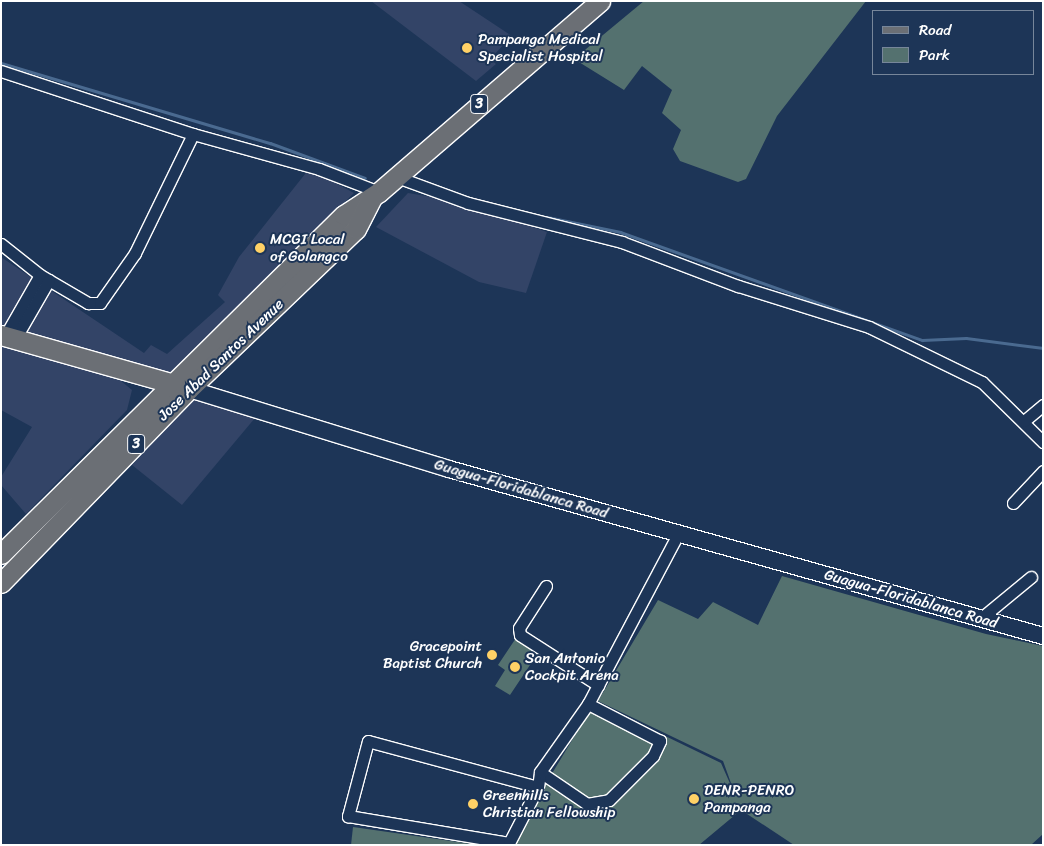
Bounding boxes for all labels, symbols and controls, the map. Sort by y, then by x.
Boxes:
legend [872,10,1034,75]
text: Road [919,17,951,43]
place label: Pampanga Medical Specialist Hospital [478,30,603,65]
marker: Pampanga Medical Specialist Hospital [460,41,474,55]
text: Park [919,42,950,68]
road number: 3 [469,92,489,116]
place label: MCGI Local of Golangco [270,230,348,265]
marker: MCGI Local of Golangco [254,242,266,254]
street label: Jose Abad Santos Avenue [154,295,288,425]
road number: 3 [126,432,146,456]
street label: Guagua-Floridablanca Road [432,456,610,522]
street label: Guagua-Floridablanca Road [822,566,1000,632]
place label: Gracepoint Baptist Church [383,637,482,672]
marker: Gracepoint Baptist Church [486,649,498,661]
place label: San Antonio Cockpit Arena [525,649,619,684]
marker: San Antonio Cockpit Arena [509,661,521,673]
place label: DENR-PENRO Pampanga [704,781,794,816]
place label: Greenhills Christian Fellowship [483,786,616,821]
marker: DENR-PENRO Pampanga [688,793,700,805]
marker: Greenhills Christian Fellowship [467,798,479,810]

